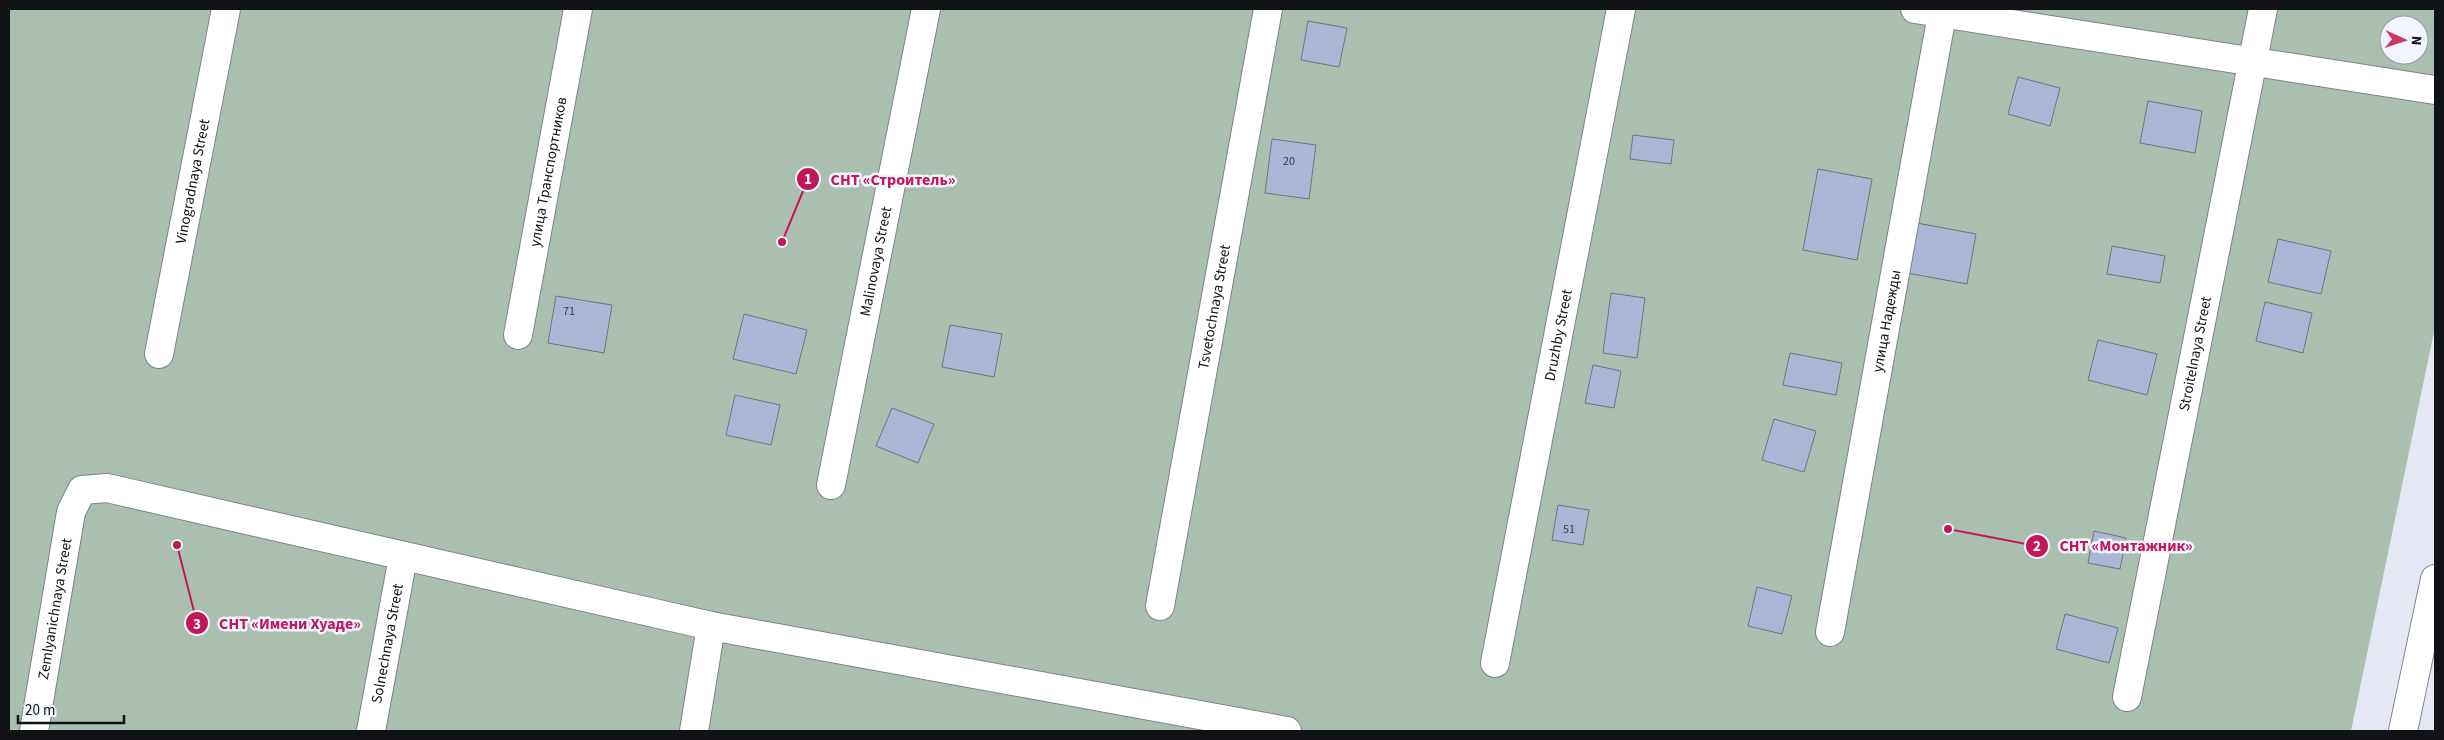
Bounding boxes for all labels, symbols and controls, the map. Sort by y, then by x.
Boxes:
north arrow [2379,15,2429,65]
text: N [2406,35,2426,46]
street label: улица Транспортников [524,95,572,248]
street label: Vinogradnaya Street [170,117,215,245]
house number: 20 [1283,153,1295,170]
callout: СНТ «Строитель» [796,164,965,195]
text: 1 [804,169,812,190]
text: СНТ «Строитель» [831,169,955,191]
street label: Malinovaya Street [854,205,897,318]
street label: Tsvetochnaya Street [1193,243,1236,371]
street label: улица Надежды [1867,268,1906,374]
street label: Druzhby Street [1539,287,1577,383]
street label: Stroitelnaya Street [2173,294,2216,413]
house number: 71 [563,303,575,320]
house number: 51 [1563,521,1575,538]
callout: СНТ «Монтажник» [2024,530,2203,561]
text: СНТ «Монтажник» [2059,535,2193,557]
street label: Zemlyanichnaya Street [32,536,77,681]
text: 2 [2033,536,2041,557]
street label: Solnechnaya Street [366,582,408,705]
callout: СНТ «Имени Хуаде» [184,608,371,639]
text: СНТ «Имени Хуаде» [219,613,361,635]
text: 3 [193,614,201,635]
scale bar [18,692,124,724]
text: 20 m [25,700,55,721]

